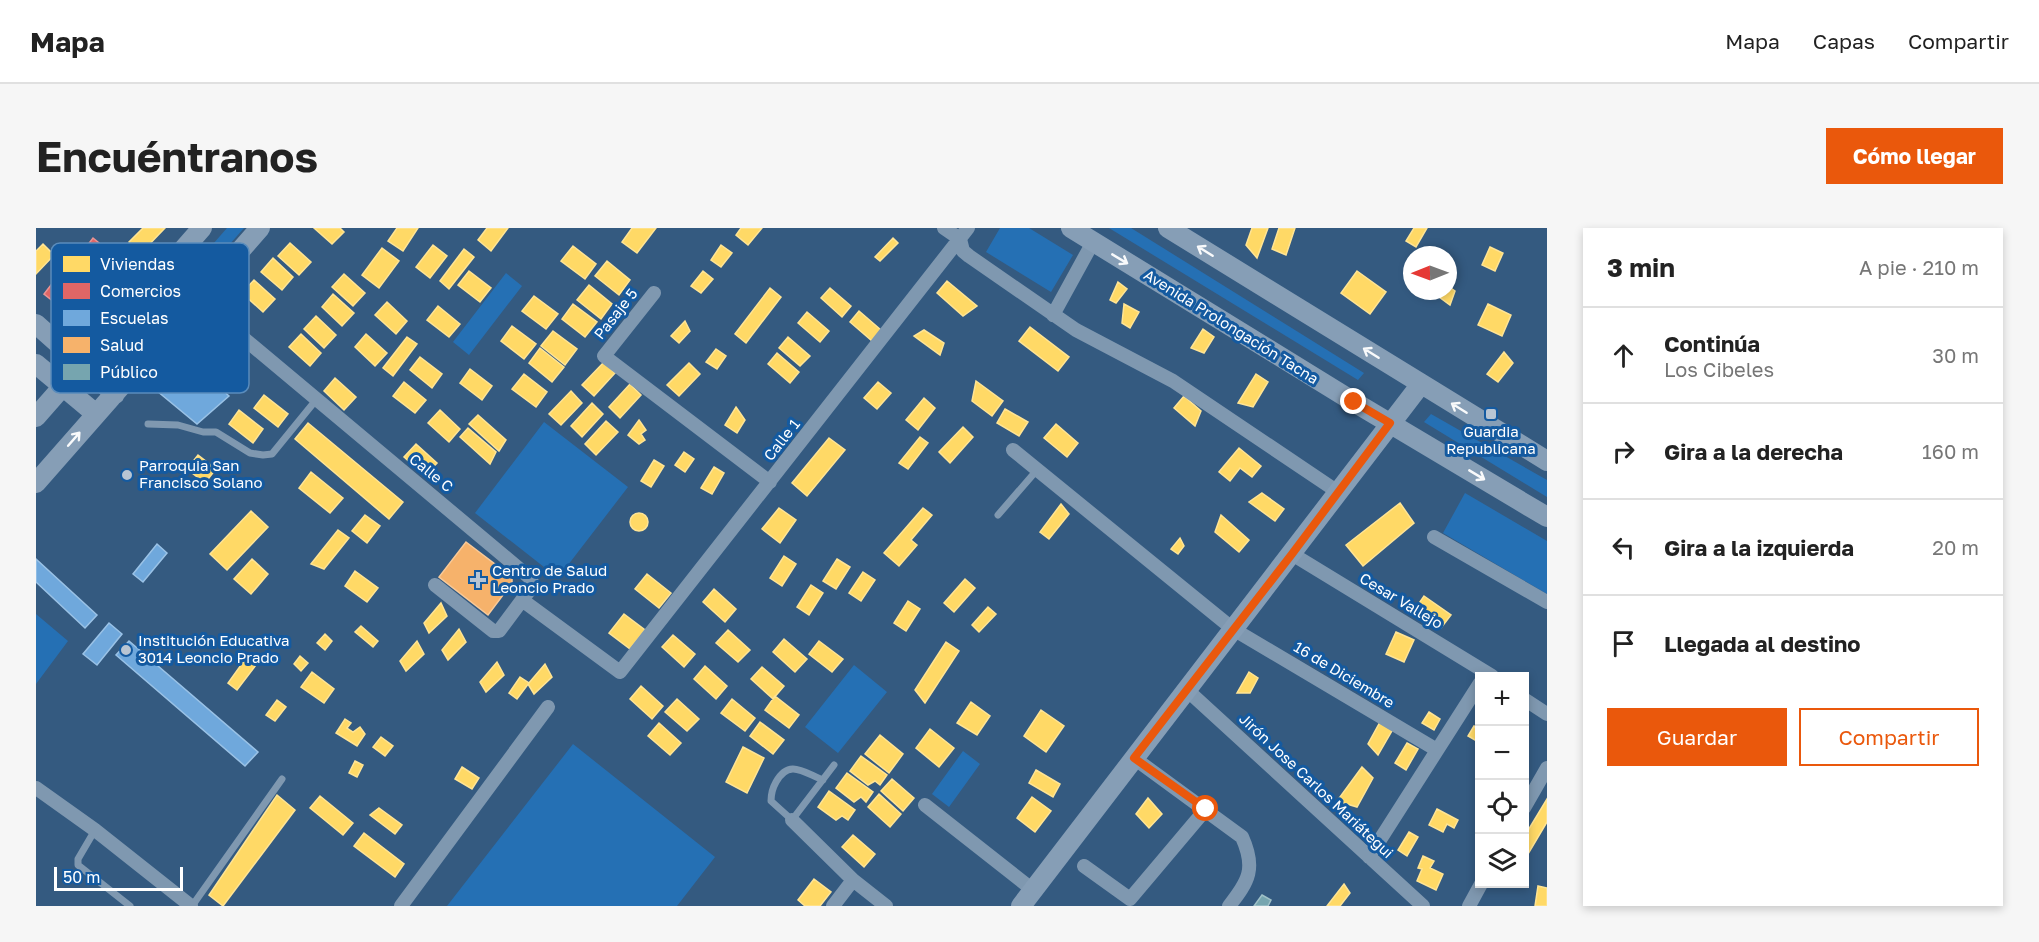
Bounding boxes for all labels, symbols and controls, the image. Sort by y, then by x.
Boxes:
text: Mapa [30,25,105,58]
text: Mapa [1725,28,1780,54]
text: Capas [1813,28,1875,54]
text: Compartir [1908,28,2009,54]
button: Cómo llegar [1826,128,2003,184]
text: Encuéntranos [36,131,318,181]
legend [51,243,249,393]
one-way arrow [1197,244,1214,256]
north arrow [1403,246,1457,300]
text: 3 min [1607,252,1675,283]
one-way arrow [1111,253,1128,265]
text: Viviendas [100,254,175,274]
text: A pie · 210 m [1859,255,1979,279]
street label: Avenida Prolongación Tacna [1141,265,1322,387]
text: Comercios [100,281,181,301]
street label: Pasaje 5 [590,284,641,342]
text: Escuelas [100,308,169,328]
text: Continúa [1664,330,1760,357]
text: Salud [100,335,144,355]
icon: ahead [1607,339,1640,372]
text: 30 m [1932,343,1979,367]
one-way arrow [1363,347,1380,359]
text: Los Cibeles [1664,357,1774,381]
text: Público [100,362,158,382]
route end [1340,388,1366,414]
one-way arrow [1451,401,1468,413]
marker: Guardia Republicana [1484,407,1498,421]
street label: Calle 1 [759,415,803,464]
place label: Guardia Republicana [1446,422,1536,457]
one-way arrow [67,432,81,447]
icon: right [1607,435,1640,468]
text: Gira a la derecha [1664,438,1843,465]
text: 160 m [1922,439,1979,463]
street label: Calle C [406,449,457,495]
place label: Parroquia San Francisco Solano [139,456,263,491]
marker: Parroquia San Francisco Solano [120,468,134,482]
one-way arrow [1468,469,1485,481]
icon: left [1607,531,1640,564]
text: Gira a la izquierda [1664,534,1854,561]
text: 20 m [1932,535,1979,559]
place label: Centro de Salud Leoncio Prado [492,561,607,596]
street label: Cesar Vallejo [1357,568,1446,632]
marker: Centro de Salud Leoncio Prado [469,571,487,589]
icon: arrive [1607,627,1640,660]
text: Llegada al destino [1664,630,1861,657]
place label: Institución Educativa 3014 Leoncio Prado [138,631,289,666]
street label: 16 de Diciembre [1291,637,1398,711]
marker: Institución Educativa 3014 Leoncio Prado [119,643,133,657]
map controls [1475,672,1529,888]
button: + [1475,672,1529,726]
button: Guardar [1607,708,1787,766]
button: Compartir [1799,708,1979,766]
street label: Jirón Jose Carlos Mariátegui [1236,709,1397,861]
button: − [1475,726,1529,780]
button: locate [1475,780,1529,834]
route start [1192,795,1218,821]
button: layers [1475,834,1529,888]
scale bar [54,864,183,892]
text: 50 m [63,867,100,887]

